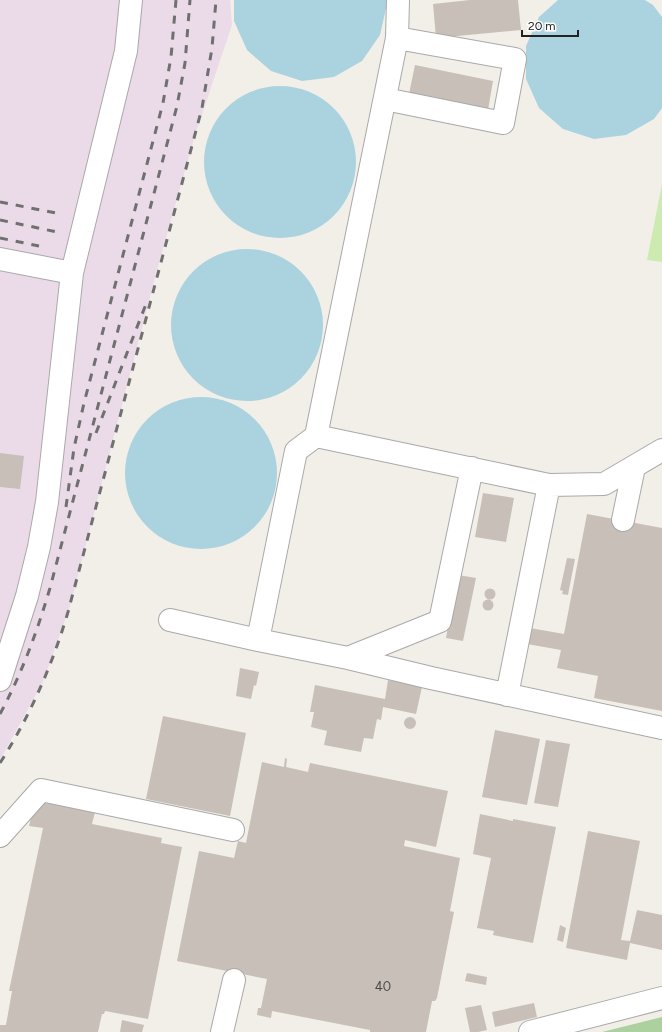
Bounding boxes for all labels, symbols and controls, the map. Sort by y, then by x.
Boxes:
scale bar [522,12,578,38]
text: 20 m [528,19,556,33]
house number: 40 [375,979,391,994]

